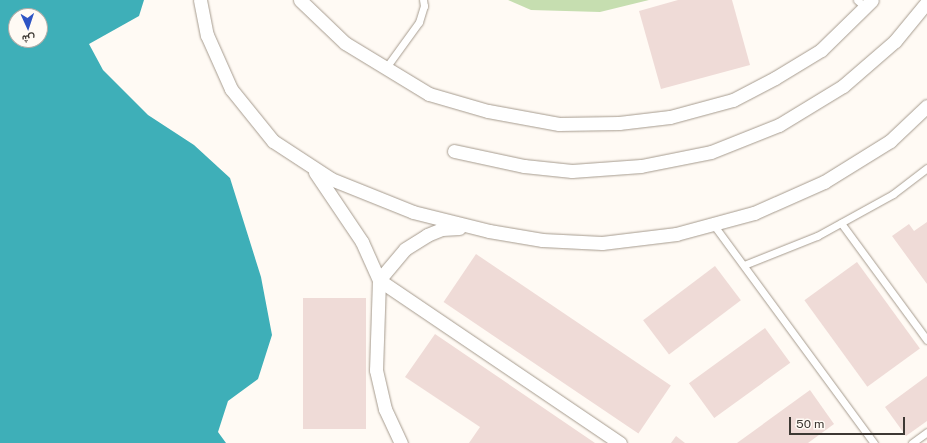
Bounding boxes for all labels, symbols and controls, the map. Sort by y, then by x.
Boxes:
north arrow [8,8,48,48]
text: ش [22,33,35,45]
scale bar [791,409,907,435]
text: 50 m [796,417,824,431]

